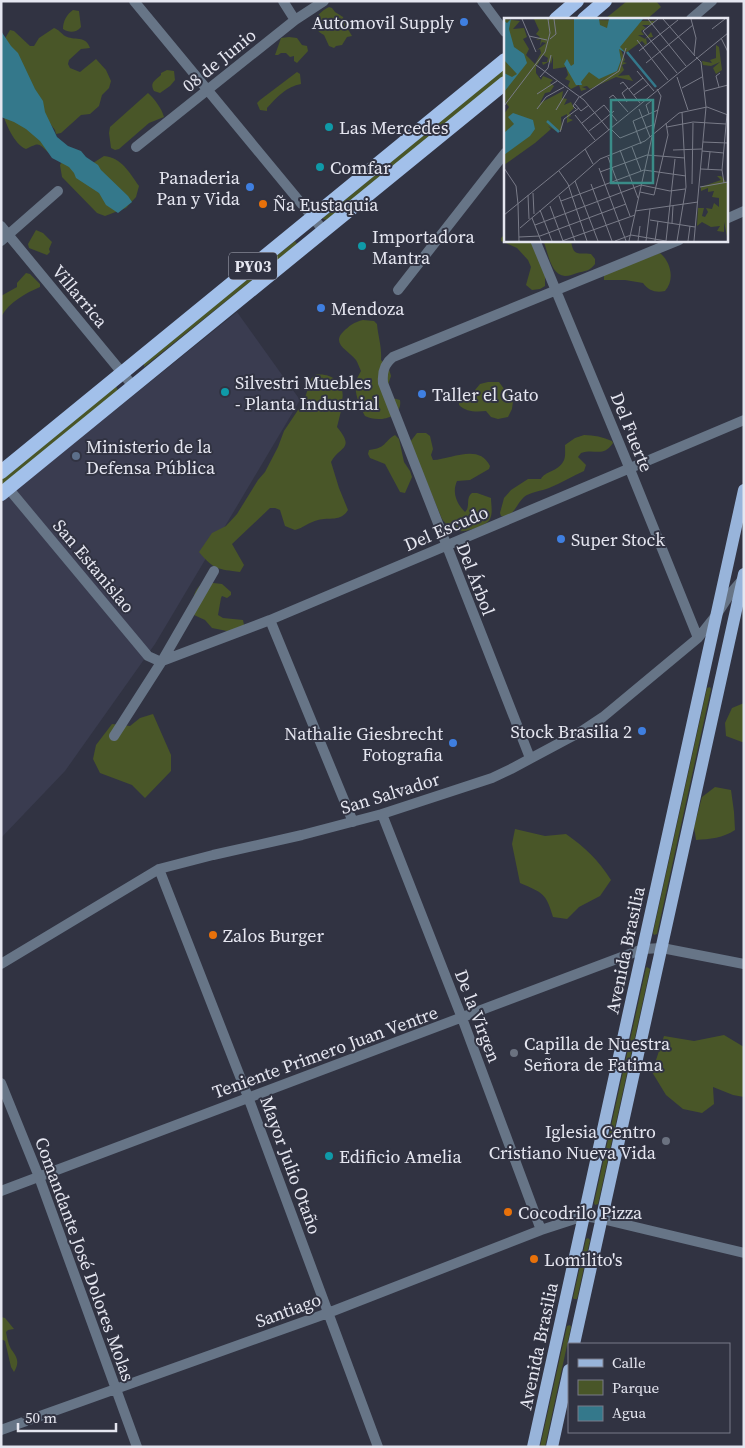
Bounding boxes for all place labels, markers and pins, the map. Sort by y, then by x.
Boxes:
place label: Automovil Supply [312,10,455,35]
marker: Automovil Supply [458,16,470,28]
place label: Las Mercedes [339,115,449,140]
marker: Las Mercedes [323,121,335,133]
place label: Comfar [330,155,391,180]
marker: Comfar [314,161,326,173]
place label: Panaderia Pan y Vida [156,165,241,211]
marker: Panaderia Pan y Vida [244,181,256,193]
place label: Ña Eustaquia [273,192,379,217]
marker: Ña Eustaquia [257,198,269,210]
place label: Importadora Mantra [372,224,475,270]
marker: Importadora Mantra [356,240,368,252]
place label: Mendoza [331,296,405,321]
marker: Mendoza [315,302,327,314]
place label: Silvestri Muebles - Planta Industrial [235,370,379,416]
place label: Taller el Gato [432,382,539,407]
marker: Silvestri Muebles - Planta Industrial [219,386,231,398]
marker: Taller el Gato [416,388,428,400]
place label: Ministerio de la Defensa Pública [86,434,216,480]
marker: Ministerio de la Defensa Pública [70,450,82,462]
place label: Super Stock [571,527,665,552]
marker: Super Stock [555,533,567,545]
place label: Stock Brasilia 2 [510,719,632,744]
place label: Nathalie Giesbrecht Fotografia [284,721,444,767]
marker: Stock Brasilia 2 [636,725,648,737]
marker: Nathalie Giesbrecht Fotografia [447,737,459,749]
place label: Zalos Burger [223,923,325,948]
marker: Zalos Burger [207,929,219,941]
place label: Capilla de Nuestra Señora de Fatima [524,1031,671,1077]
marker: Capilla de Nuestra Señora de Fatima [508,1047,520,1059]
place label: Iglesia Centro Cristiano Nueva Vida [489,1119,657,1165]
marker: Iglesia Centro Cristiano Nueva Vida [660,1135,672,1147]
place label: Edificio Amelia [339,1144,462,1169]
marker: Edificio Amelia [323,1150,335,1162]
place label: Cocodrilo Pizza [518,1200,643,1225]
marker: Cocodrilo Pizza [502,1206,514,1218]
place label: Lomilito's [544,1247,623,1272]
marker: Lomilito's [528,1253,540,1265]

